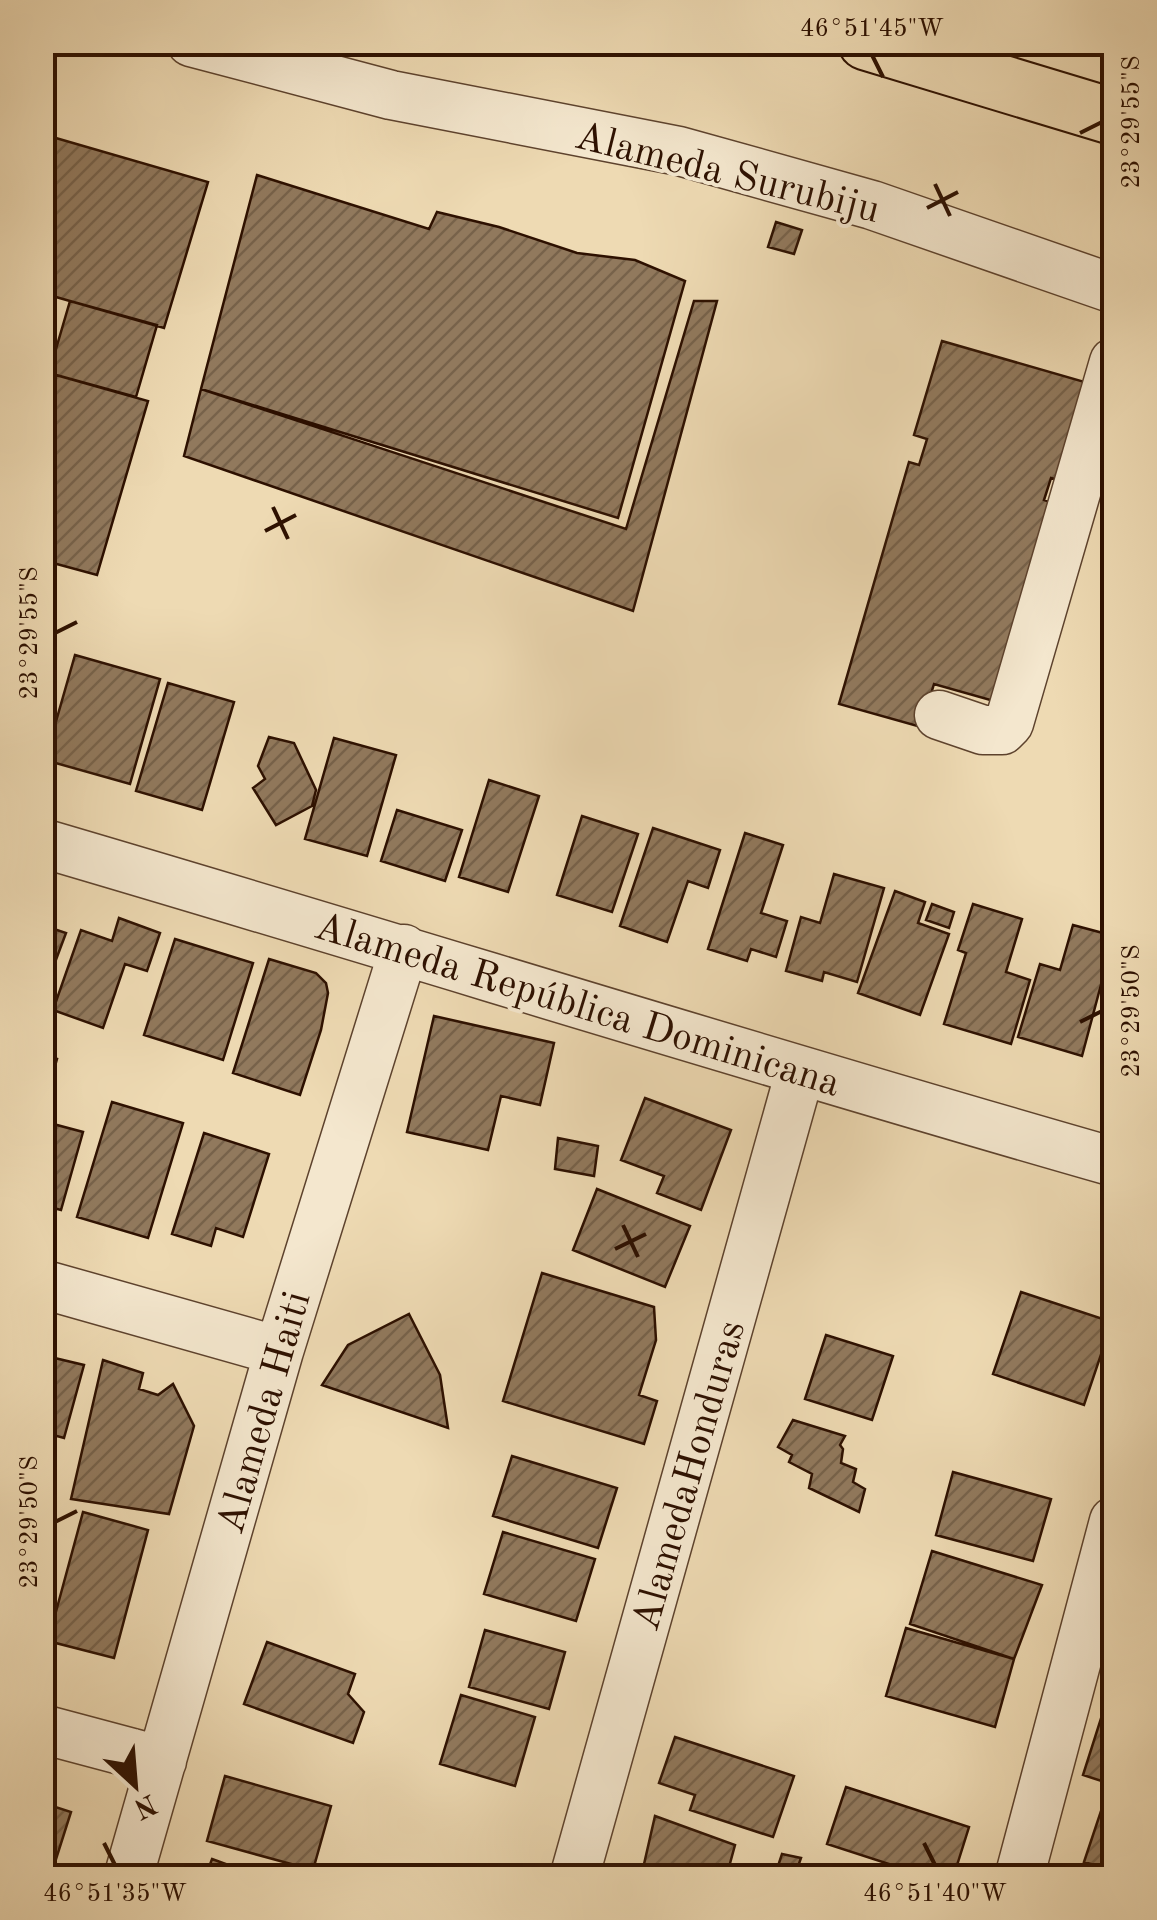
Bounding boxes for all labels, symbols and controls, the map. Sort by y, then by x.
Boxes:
text: 46°51'45"W [800,17,944,42]
text: 23°29'55"S [1120,56,1145,188]
street label: Alameda Surubiju [571,118,883,232]
text: 23°29'55"S [18,567,43,699]
street label: Alameda República Dominicana [309,908,845,1106]
text: 23°29'50"S [1120,945,1145,1077]
street label: Alameda Haiti [212,1287,320,1539]
street label: AlamedaHonduras [627,1316,754,1636]
text: 23°29'50"S [18,1456,43,1588]
north arrow [85,1735,185,1835]
text: N [128,1787,160,1822]
text: 46°51'35"W [43,1882,187,1907]
text: 46°51'40"W [863,1882,1007,1907]

